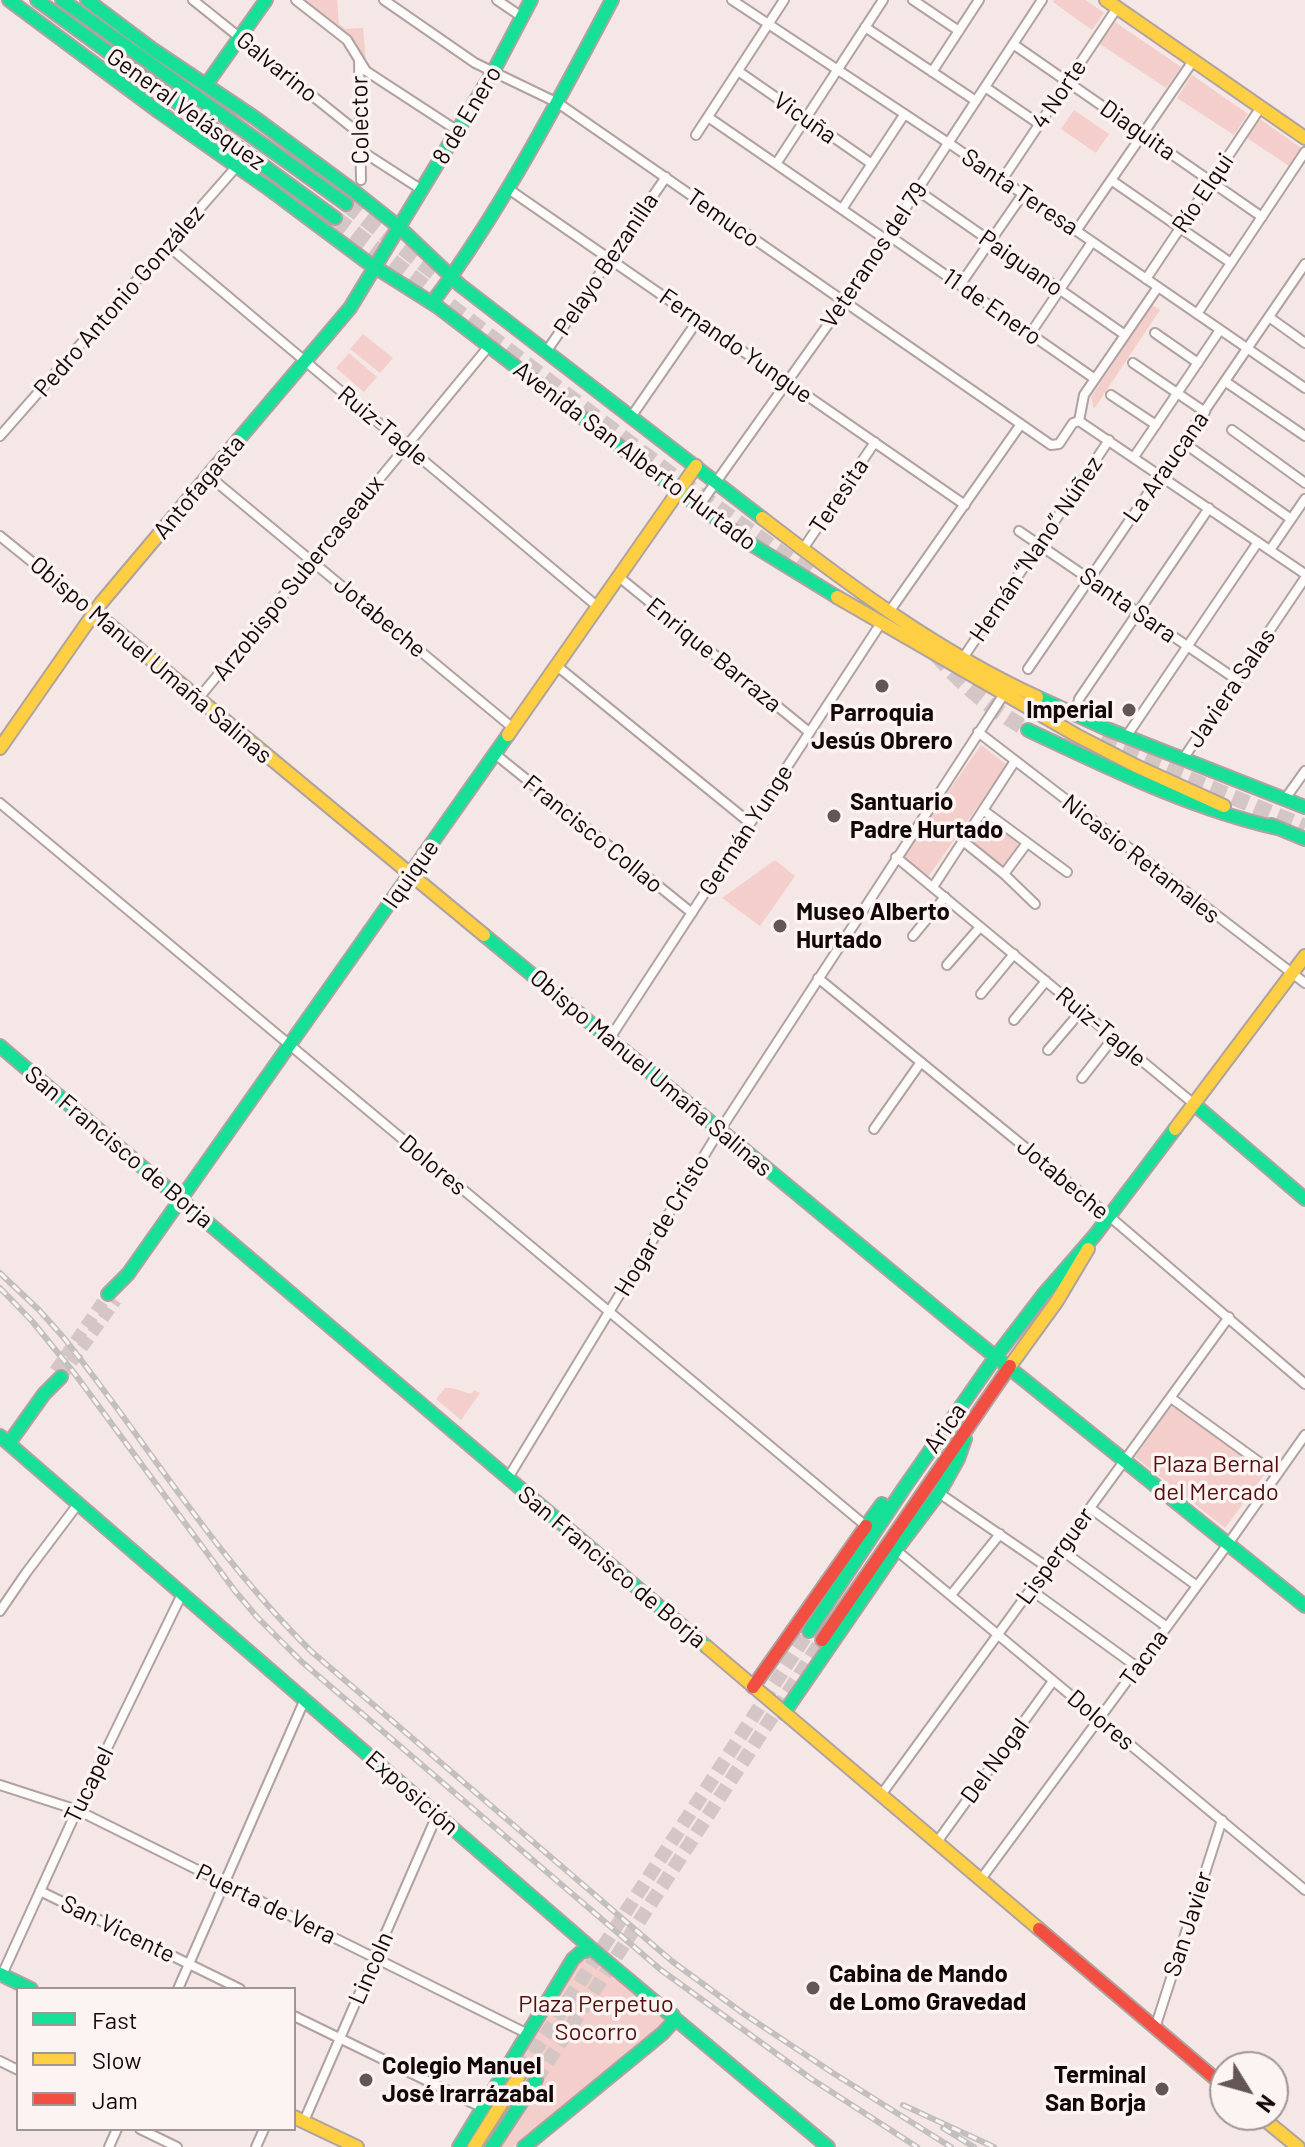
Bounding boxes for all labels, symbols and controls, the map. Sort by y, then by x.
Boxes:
street label: Galvarino [230,25,324,109]
street label: General Velásquez [101,42,271,176]
street label: 4 Norte [1025,54,1093,134]
street label: 8 de Enero [426,61,508,169]
street label: Colector [345,75,375,165]
street label: Vicuña [768,86,842,150]
street label: Diaguita [1095,94,1181,166]
street label: Santa Teresa [956,142,1084,242]
street label: Río Elqui [1166,148,1240,238]
street label: Veteranos del 79 [815,176,933,334]
street label: Temuco [681,182,765,254]
street label: Pelayo Bezanilla [548,187,664,341]
street label: Pedro Antonio González [28,199,210,403]
street label: Paiguano [973,224,1069,302]
street label: 11 de Enero [937,262,1047,352]
street label: Fernando Yungue [654,282,818,410]
street label: Avenida San Alberto Hurtado [508,355,762,557]
street label: Ruiz-Tagle [332,380,434,472]
street label: La Araucana [1117,406,1215,528]
street label: Antofagasta [147,429,251,545]
street label: Hernán “Nano” Núñez [963,451,1109,647]
street label: Teresita [803,453,875,539]
street label: Arzobispo Subercaseaux [206,470,390,686]
street label: Obispo Manuel Umaña Salinas [24,550,278,770]
street label: Santa Sara [1074,561,1182,649]
street label: Jotabeche [328,570,432,664]
street label: Enrique Barraza [641,592,787,718]
street label: Javiera Salas [1181,623,1281,753]
marker: Parroquia Jesús Obrero [873,677,891,695]
place label: Imperial [1026,696,1113,724]
place label: Parroquia Jesús Obrero [811,699,953,755]
marker: Imperial [1120,701,1138,719]
street label: Germán Yunge [693,759,799,901]
street label: Francisco Collao [517,769,669,899]
place label: Santuario Padre Hurtado [850,788,1003,844]
street label: Nicasio Retamales [1056,788,1226,930]
marker: Santuario Padre Hurtado [825,807,843,825]
street label: Iquique [377,834,445,914]
place label: Museo Alberto Hurtado [796,898,950,954]
marker: Museo Alberto Hurtado [771,917,789,935]
street label: Obispo Manuel Umaña Salinas [524,963,778,1183]
street label: Ruiz-Tagle [1050,981,1152,1073]
street label: San Francisco de Borja [19,1060,219,1234]
street label: Dolores [393,1128,473,1202]
street label: Jotabeche [1011,1132,1115,1226]
street label: Hogar de Cristo [608,1149,716,1301]
street label: Arica [918,1398,972,1458]
park label: Plaza Bernal del Mercado [1152,1450,1280,1506]
street label: San Francisco de Borja [512,1480,712,1654]
street label: Lisperguer [1010,1502,1100,1610]
street label: Tacna [1114,1624,1174,1692]
street label: Dolores [1061,1683,1141,1757]
street label: Del Nogal [955,1713,1035,1809]
street label: Tucapel [58,1742,120,1828]
street label: Exposición [359,1745,465,1841]
street label: Puerta de Vera [191,1858,341,1950]
street label: San Javier [1157,1868,1219,1980]
street label: San Vicente [56,1889,180,1969]
street label: Lincoln [342,1927,400,2009]
place label: Cabina de Mando de Lomo Gravedad [829,1960,1026,2016]
marker: Cabina de Mando de Lomo Gravedad [804,1979,822,1997]
legend [16,1987,296,2131]
park label: Plaza Perpetuo Socorro [518,1990,674,2046]
text: Fast [92,2005,137,2034]
text: Slow [92,2045,141,2074]
north arrow [1209,2051,1289,2131]
place label: Colegio Manuel José Irarrázabal [382,2052,554,2108]
place label: Terminal San Borja [1045,2061,1146,2117]
marker: Colegio Manuel José Irarrázabal [357,2071,375,2089]
marker: Terminal San Borja [1153,2080,1171,2098]
text: Jam [92,2085,138,2114]
text: N [1252,2091,1281,2118]

